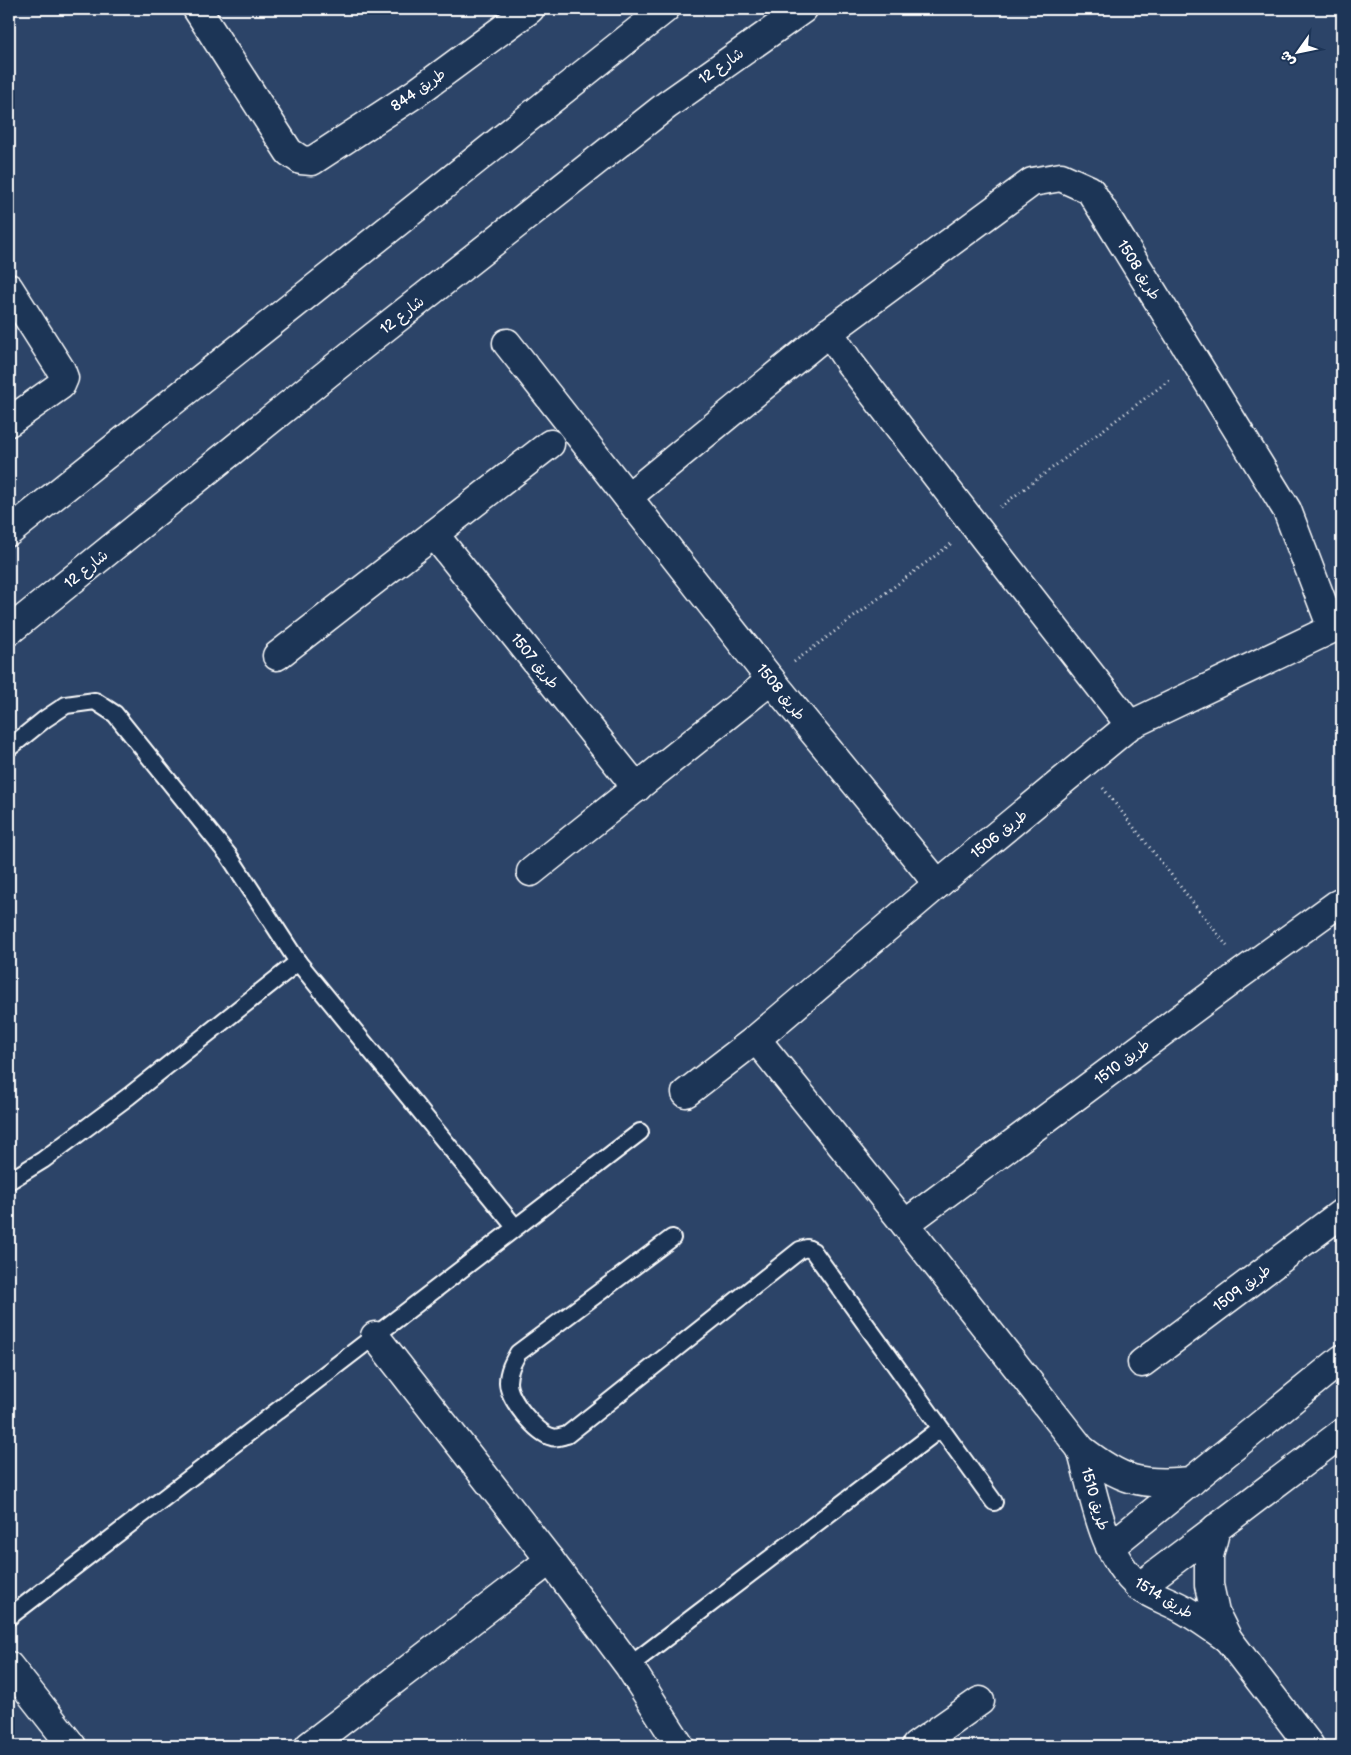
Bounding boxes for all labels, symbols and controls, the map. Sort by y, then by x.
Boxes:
north arrow [1274,28,1324,78]
street label: شارع 12 [695,44,748,89]
text: ش [1276,48,1299,70]
street label: طريق 844 [387,65,449,116]
street label: طريق 1508 [1113,237,1165,304]
street label: شارع 12 [376,292,428,339]
street label: شارع 12 [60,546,112,593]
street label: طريق 1507 [506,630,563,693]
street label: طريق 1508 [752,660,809,725]
street label: طريق 1506 [967,806,1032,863]
street label: طريق 1510 [1091,1035,1154,1089]
street label: طريق 1509 [1210,1261,1275,1316]
street label: طريق 1510 [1076,1465,1113,1533]
street label: طريق 1514 [1131,1574,1196,1623]

